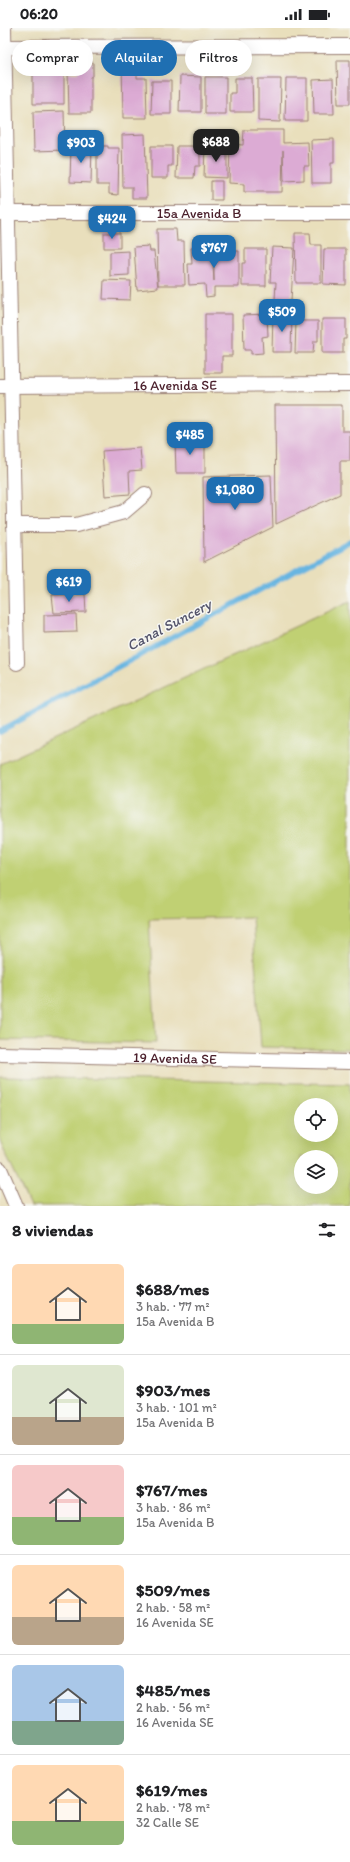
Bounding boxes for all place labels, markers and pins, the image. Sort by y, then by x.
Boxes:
pin: $688 [192,129,240,163]
pin: $903 [57,130,105,164]
pin: $424 [88,206,136,240]
pin: $767 [190,235,238,269]
pin: $509 [258,299,306,333]
pin: $485 [166,422,214,456]
pin: $1,080 [202,477,268,511]
pin: $619 [45,569,93,603]

